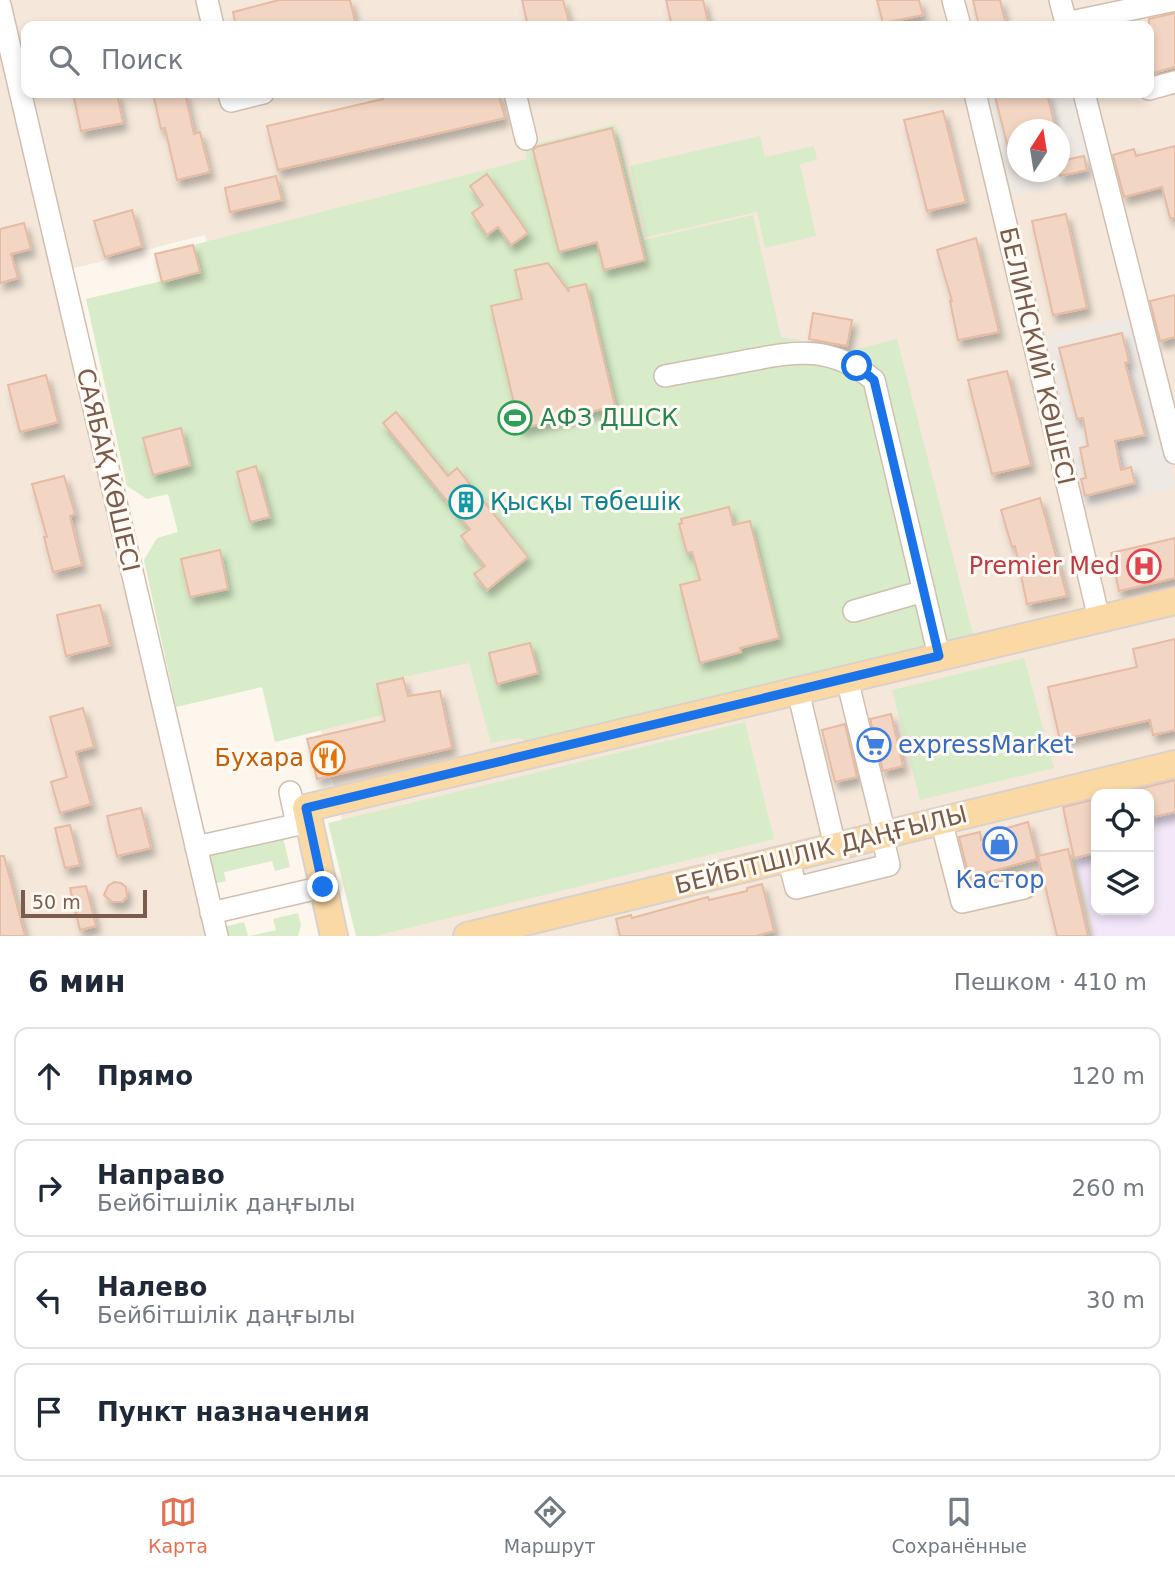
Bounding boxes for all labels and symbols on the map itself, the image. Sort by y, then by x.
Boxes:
north arrow [1007,119,1070,182]
street label: БЕЛИНСКИЙ КӨШЕСІ [994,224,1081,488]
route start [841,350,872,381]
street label: САЯБАҚ КӨШЕСІ [71,366,145,574]
sports icon: АФЗ ДШСК [496,399,534,437]
place label: АФЗ ДШСК [540,404,678,432]
building icon: Қысқы төбешік [447,483,485,521]
place label: Қысқы төбешік [490,488,682,516]
hospital icon: Premier Med [1125,547,1163,585]
place label: Premier Med [969,552,1120,580]
supermarket icon: expressMarket [855,726,893,764]
place label: expressMarket [898,731,1073,759]
restaurant icon: Бухара [309,739,347,777]
place label: Бухара [214,744,304,772]
street label: БЕЙБІТШІЛІК ДАҢҒЫЛЫ [672,799,970,900]
shop icon: Кастор [981,825,1019,863]
place label: Кастор [956,866,1044,894]
route end [307,871,338,902]
scale bar [21,887,147,919]

